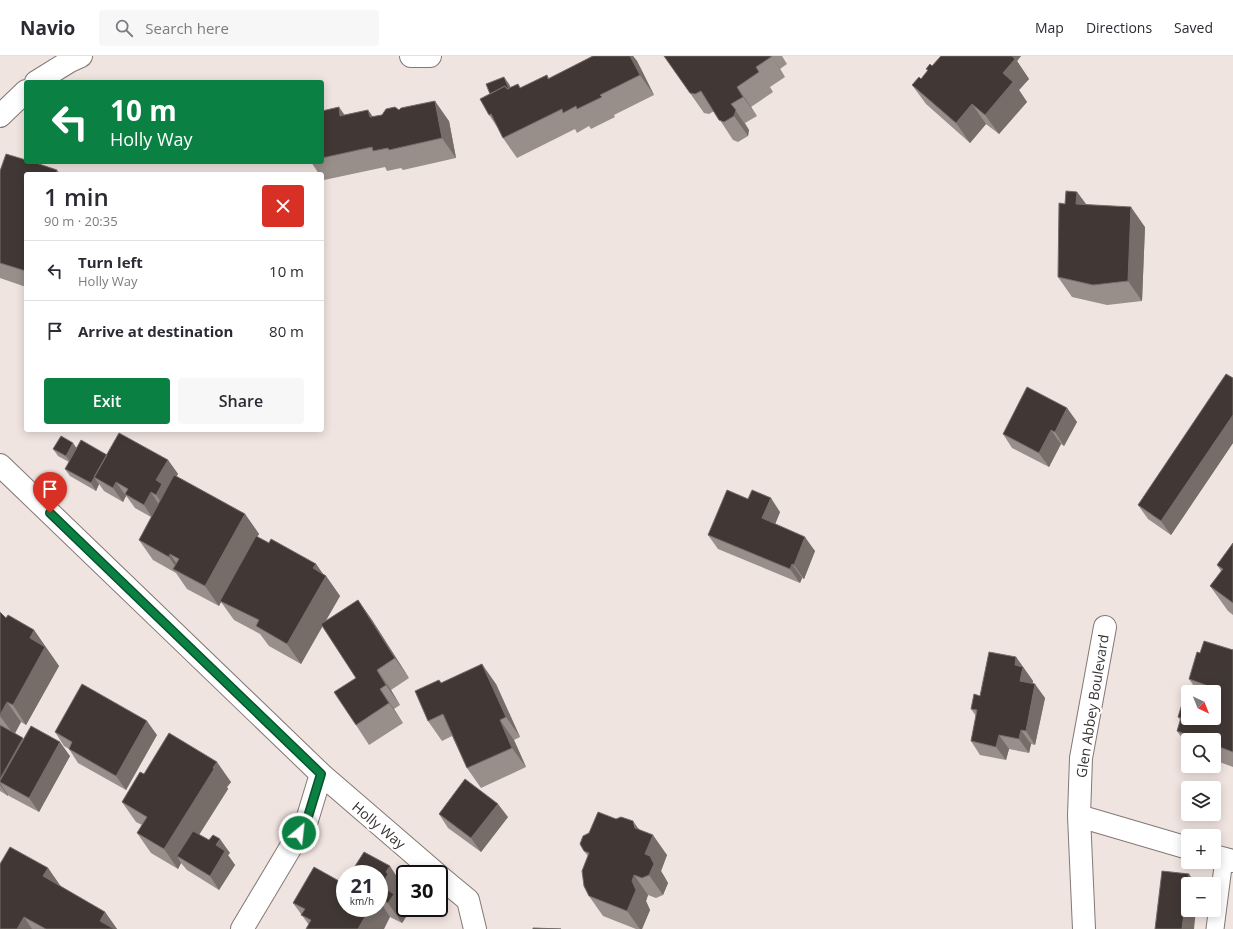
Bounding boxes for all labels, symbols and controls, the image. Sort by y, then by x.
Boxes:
search box [99,10,379,46]
text: Navio [20,15,75,41]
icon: search [113,17,135,39]
text: Search here [145,18,229,38]
text: Map [1035,18,1064,37]
text: Directions [1086,18,1152,37]
text: Saved [1174,18,1213,37]
text: 10 m [110,91,177,129]
icon: left [44,96,96,148]
text: Holly Way [110,127,193,151]
text: 1 min [44,180,109,213]
button: close [262,185,304,227]
text: 90 m · 20:35 [44,212,118,230]
text: Turn left [78,252,143,272]
icon: left [44,260,66,282]
text: 10 m [269,261,304,281]
text: Holly Way [78,272,138,290]
icon: arrive [44,320,66,342]
text: Arrive at destination [78,321,233,341]
text: 80 m [269,321,304,341]
button: Exit [44,378,170,424]
button: Share [178,378,304,424]
pin [33,472,67,513]
icon: arrive [39,478,61,500]
street label: Glen Abbey Boulevard [1071,633,1113,779]
north arrow [1181,685,1221,725]
map controls [1181,685,1221,917]
button: search [1181,733,1221,773]
button: layers [1181,781,1221,821]
street label: Holly Way [348,797,410,854]
position arrow [278,812,320,854]
button: + [1181,829,1221,869]
speed limit sign: 30 [396,865,448,917]
text: 21 [351,872,373,899]
button: − [1181,877,1221,917]
text: km/h [350,894,374,908]

